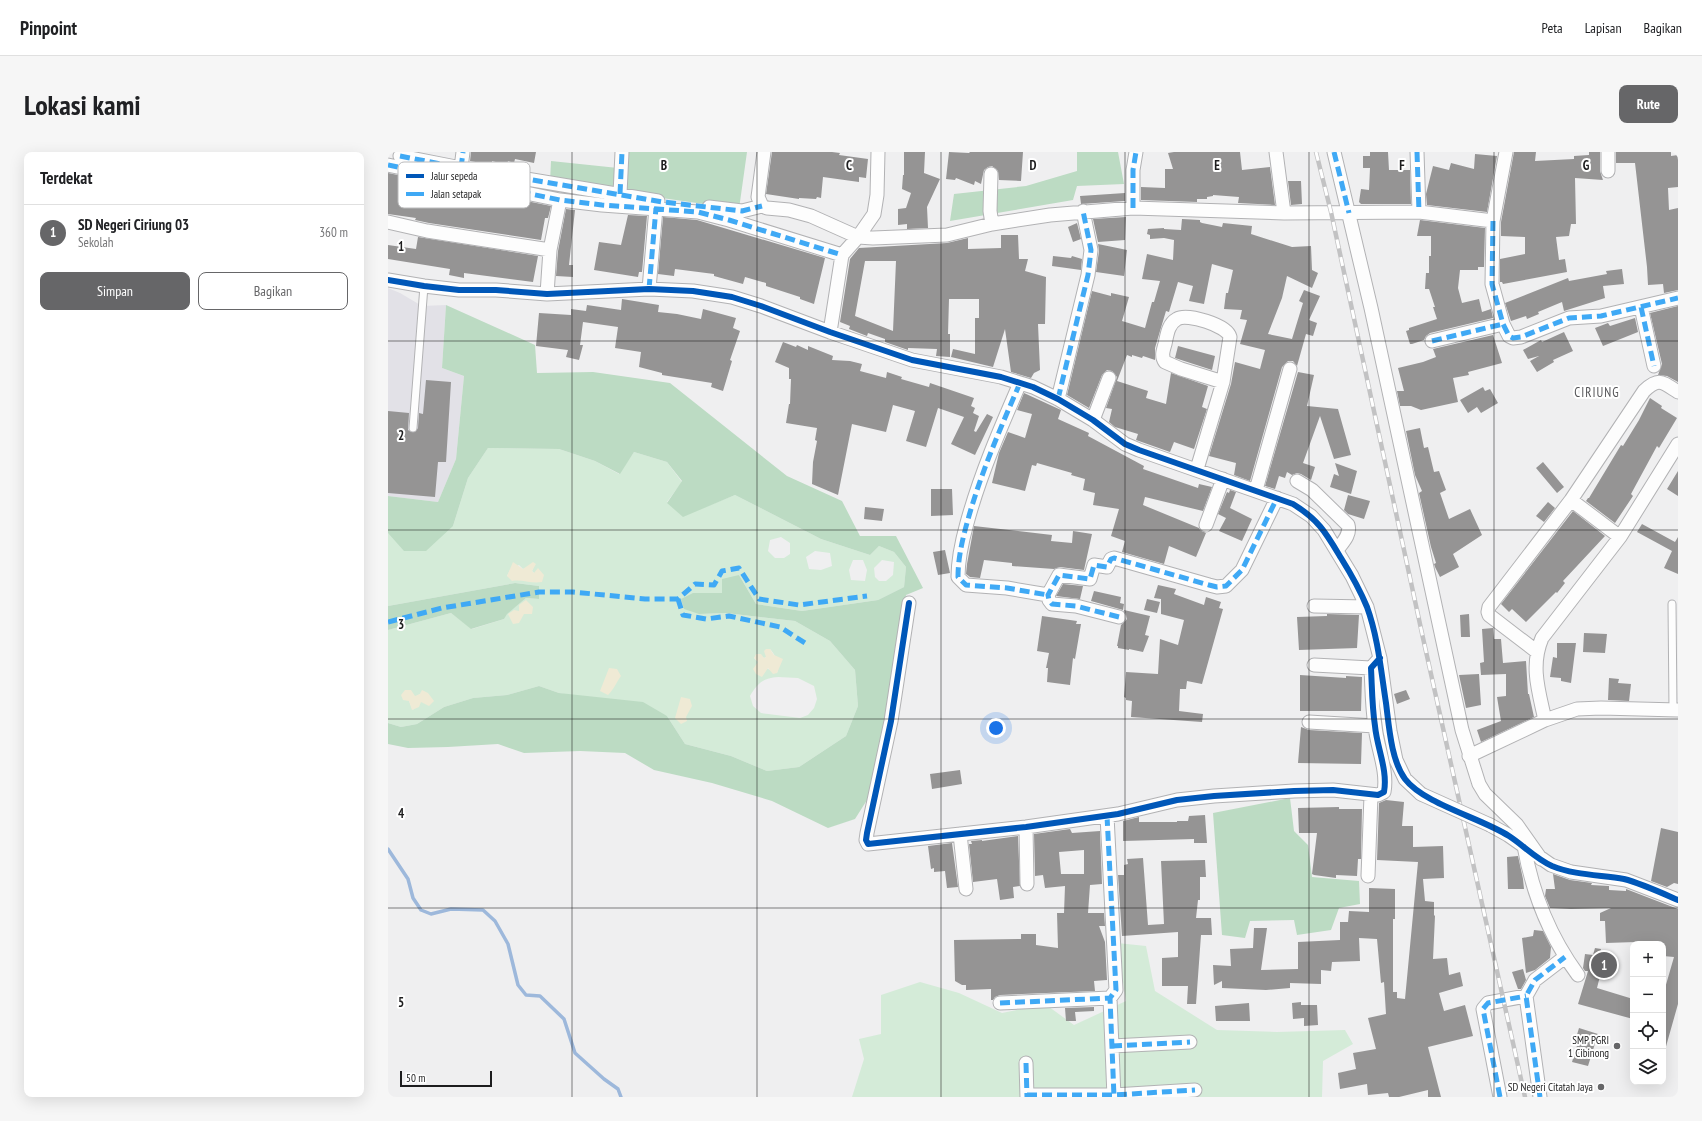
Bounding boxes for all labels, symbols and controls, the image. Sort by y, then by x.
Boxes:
text: Pinpoint [20,16,77,40]
text: Peta [1542,19,1563,37]
text: Lapisan [1585,19,1622,37]
text: Bagikan [1644,19,1682,37]
button: Rute [1619,85,1678,123]
text: Lokasi kami [24,86,141,123]
text: B [661,157,667,174]
text: C [846,157,852,174]
text: D [1030,157,1037,174]
text: E [1214,157,1220,174]
text: F [1399,157,1405,174]
text: G [1583,157,1590,174]
legend [398,162,530,208]
text: Terdekat [40,167,92,189]
text: Jalur sepeda [430,169,478,183]
text: Jalan setapak [430,187,482,201]
text: SD Negeri Ciriung 03 [78,215,189,234]
text: 1 [50,224,56,241]
text: 360 m [319,224,348,241]
text: Sekolah [78,234,113,251]
text: 1 [398,238,404,255]
button: Simpan [40,272,190,310]
button: Bagikan [198,272,348,310]
district label: CIRIUNG [1574,384,1620,401]
text: 2 [398,427,404,444]
text: 3 [398,616,404,633]
your location [986,718,1006,738]
text: 4 [398,805,405,822]
map controls [1630,941,1666,1085]
button: + [1630,941,1666,977]
pin: 1 [1591,950,1617,980]
button: − [1630,977,1666,1013]
text: 5 [398,994,404,1011]
button: locate [1630,1013,1666,1049]
place label: SMP PGRI 1 Cibinong [1568,1033,1609,1060]
marker: SMP PGRI 1 Cibinong [1612,1041,1622,1051]
button: layers [1630,1049,1666,1085]
scale bar [400,1069,492,1088]
text: 50 m [406,1071,425,1085]
place label: SD Negeri Citatah Jaya [1508,1080,1593,1094]
marker: SD Negeri Citatah Jaya [1596,1082,1606,1092]

